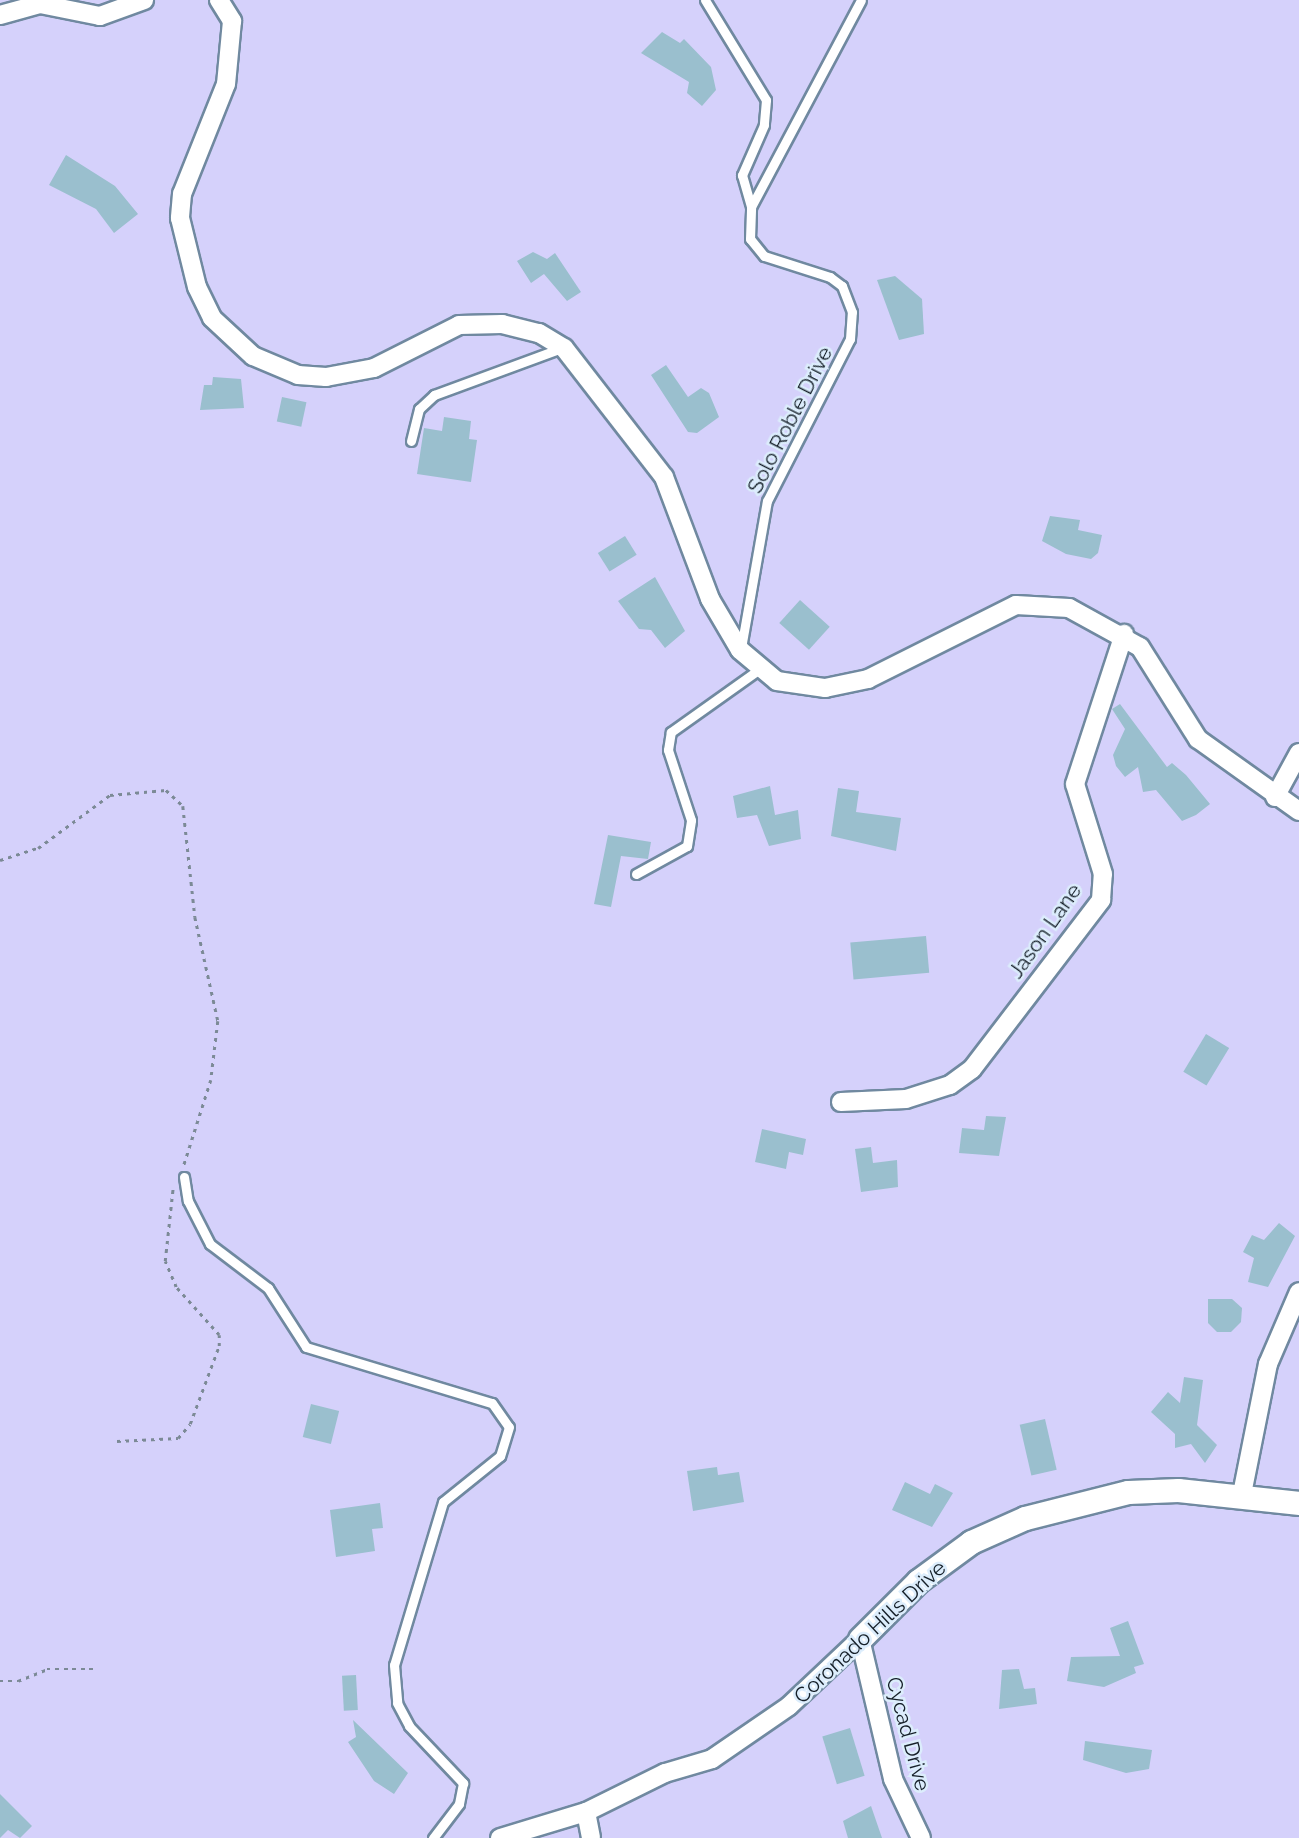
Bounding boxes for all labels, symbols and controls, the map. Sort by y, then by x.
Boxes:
street label: Solo Roble Drive [742,342,838,498]
street label: Jason Lane [1003,879,1087,983]
street label: Coronado Hills Drive [789,1555,951,1709]
street label: Cycad Drive [881,1674,935,1794]

